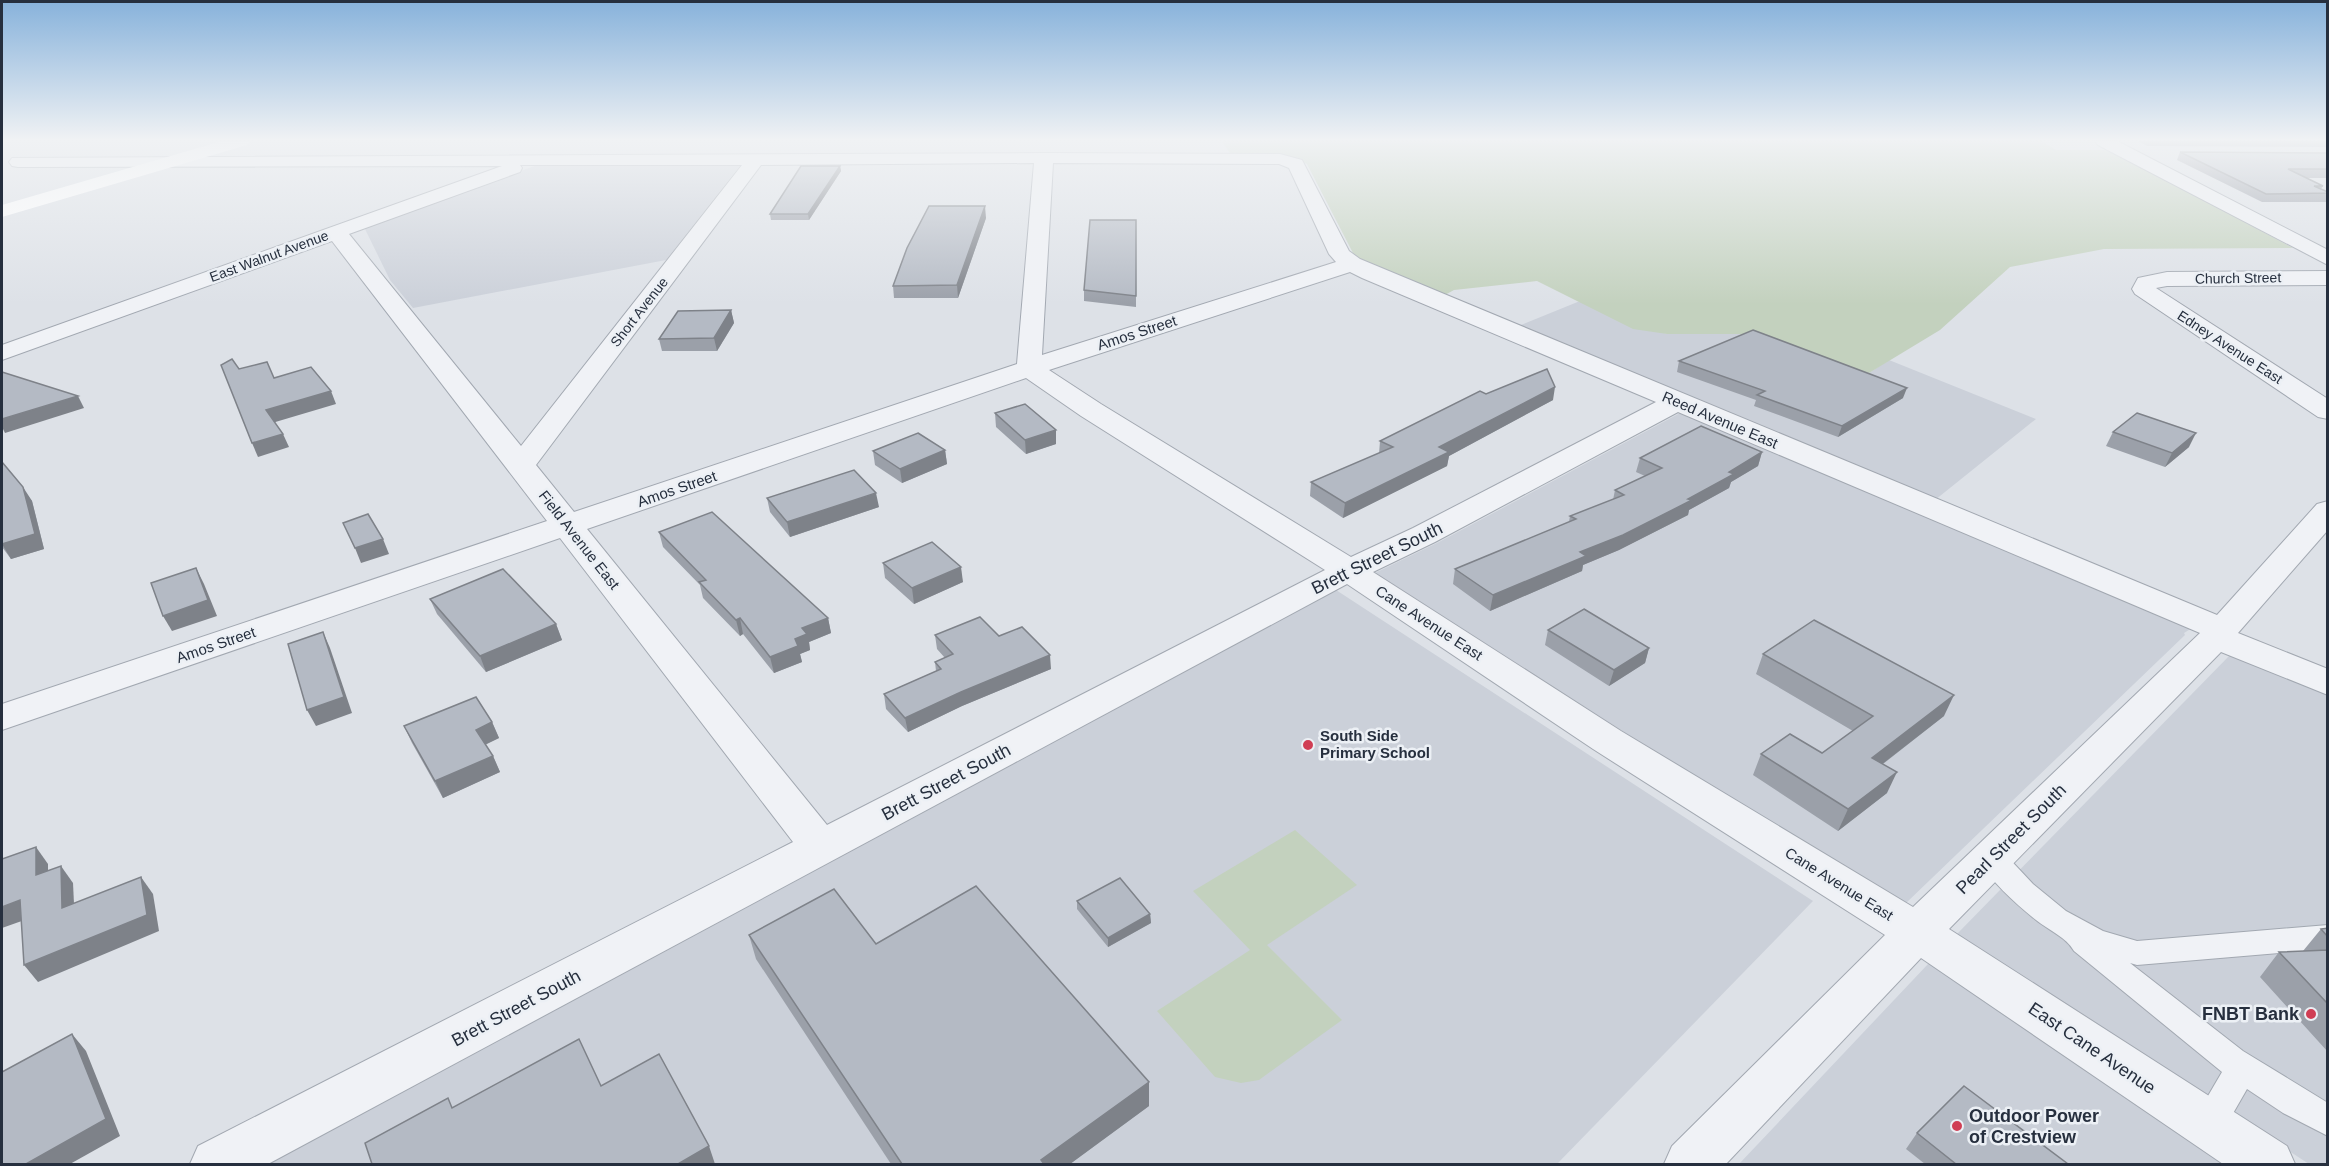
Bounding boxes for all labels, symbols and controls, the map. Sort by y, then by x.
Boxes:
street label: East Walnut Avenue [207,227,331,285]
street label: Church Street [2195,269,2281,287]
street label: Short Avenue [607,274,671,350]
street label: Edney Avenue East [2175,307,2286,387]
street label: Amos Street [1095,311,1180,353]
street label: Reed Avenue East [1660,387,1781,452]
street label: Amos Street [635,467,719,510]
street label: Field Avenue East [536,487,624,593]
street label: Brett Street South [1308,518,1446,598]
street label: Cane Avenue East [1373,582,1487,664]
street label: Amos Street [174,623,258,666]
place label: South Side Primary School [1320,727,1430,761]
marker: South Side Primary School [1301,738,1315,752]
street label: Brett Street South [878,740,1014,824]
street label: Pearl Street South [1952,780,2070,898]
street label: Cane Avenue East [1782,844,1897,924]
street label: Brett Street South [448,966,584,1050]
street label: East Cane Avenue [2025,998,2159,1098]
place label: FNBT Bank [2202,1004,2300,1024]
marker: FNBT Bank [2304,1007,2318,1021]
place label: Outdoor Power of Crestview [1969,1106,2099,1147]
marker: Outdoor Power of Crestview [1950,1119,1964,1133]

